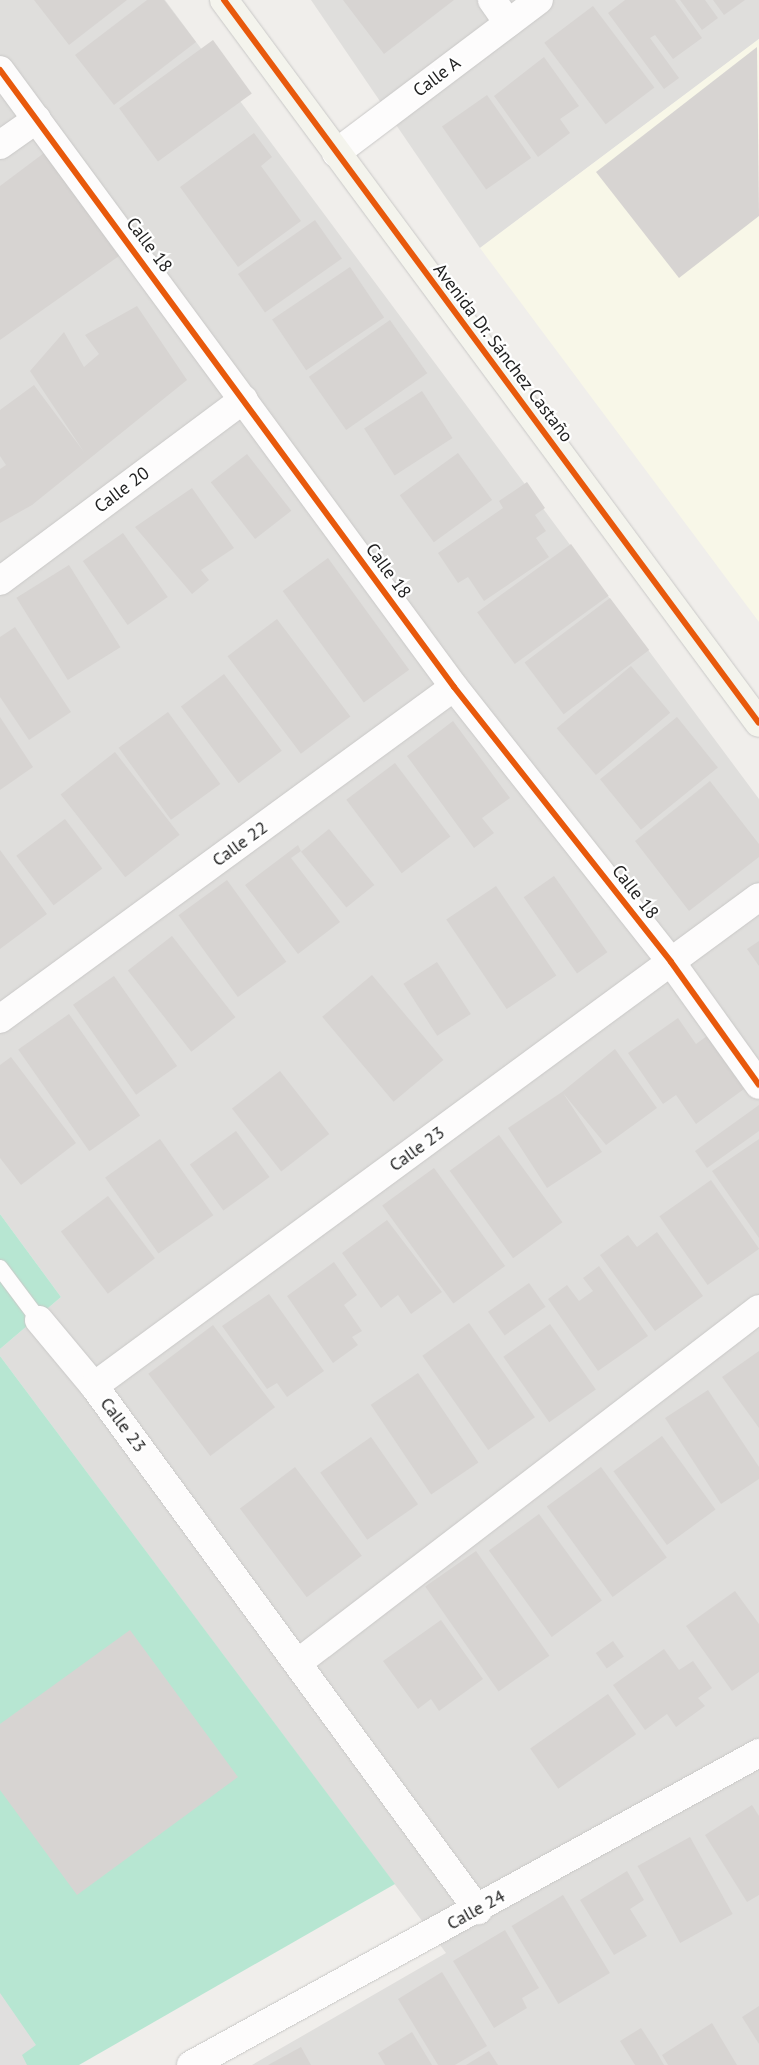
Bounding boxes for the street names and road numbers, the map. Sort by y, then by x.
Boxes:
street label: Calle A [409,52,465,102]
street label: Calle 18 [121,213,177,277]
street label: Avenida Dr. Sánchez Castaño [428,259,578,447]
street label: Calle 20 [90,462,154,518]
street label: Calle 18 [361,539,415,603]
street label: Calle 22 [208,817,272,871]
street label: Calle 18 [607,861,663,923]
street label: Calle 23 [385,1122,449,1176]
street label: Calle 23 [95,1393,151,1457]
street label: Calle 24 [443,1885,509,1935]

